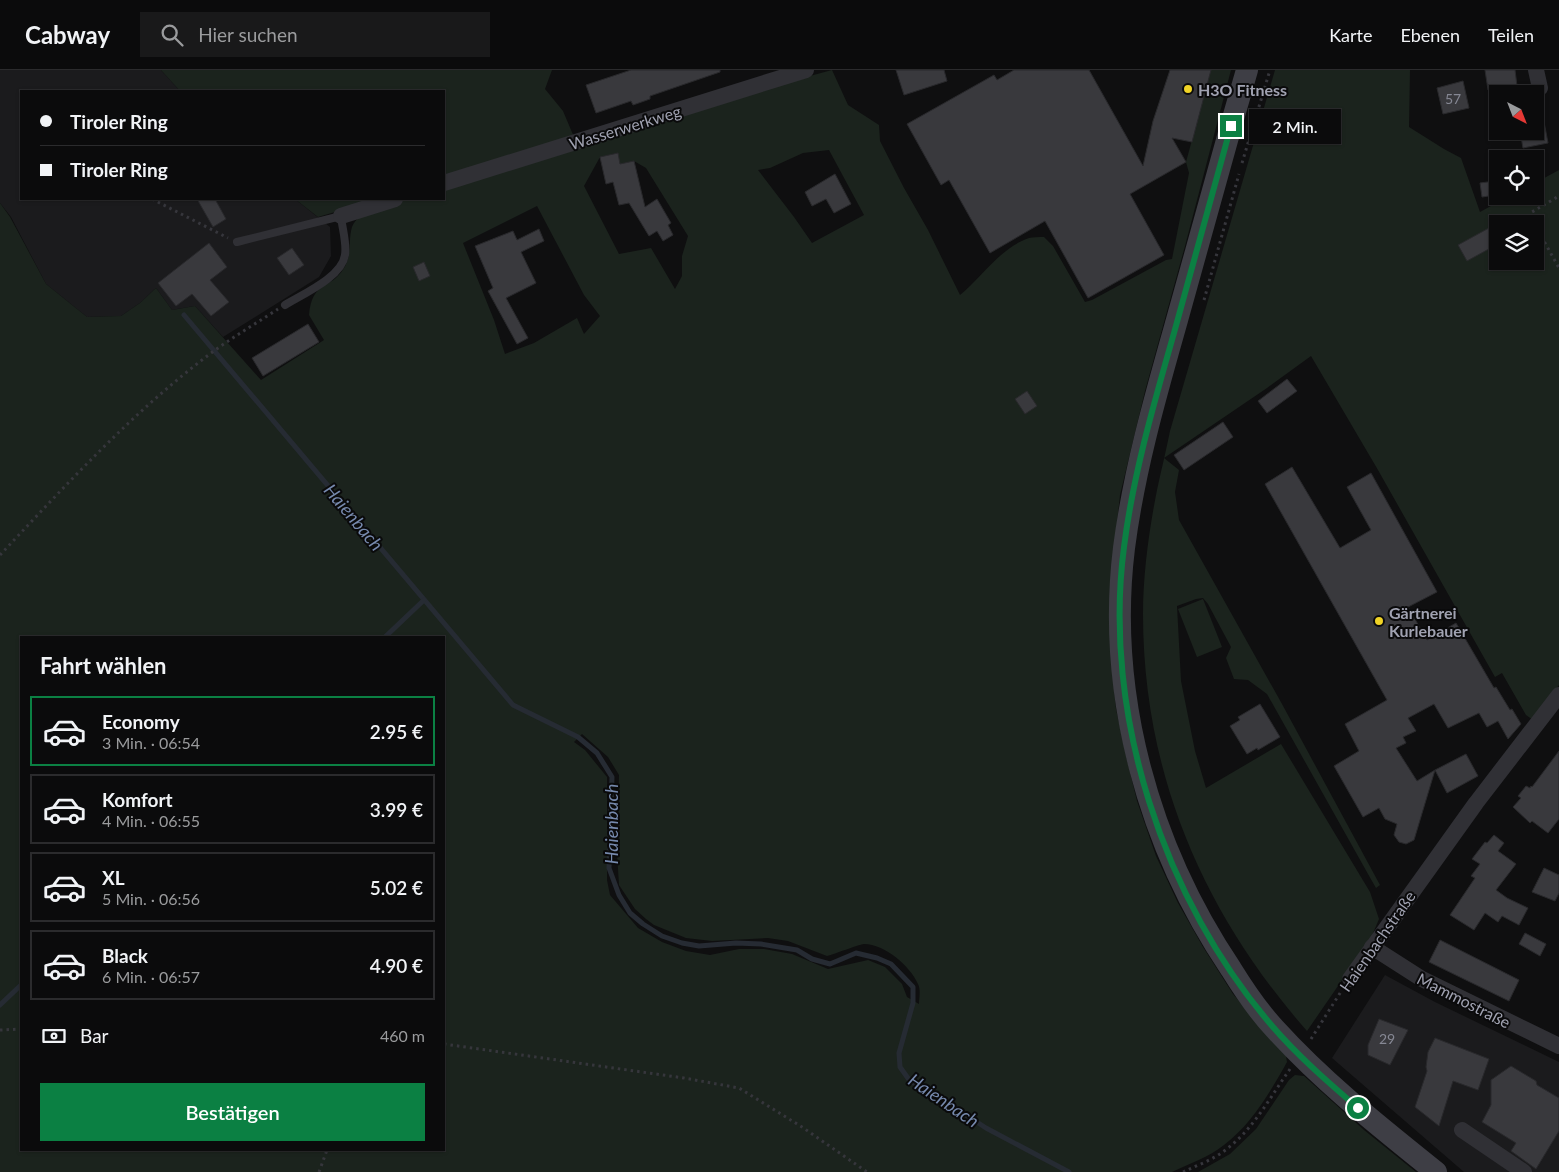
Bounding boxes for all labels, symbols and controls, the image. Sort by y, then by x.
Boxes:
search box [140,12,490,57]
text: Cabway [25,20,110,49]
icon: search [158,21,186,49]
text: Hier suchen [198,23,298,46]
text: Karte [1329,24,1372,46]
text: Ebenen [1400,24,1460,46]
text: Teilen [1488,24,1534,46]
place label: H3O Fitness [1198,80,1287,99]
marker: H3O Fitness [1182,83,1194,95]
north arrow [1489,85,1544,140]
map controls [1489,85,1544,270]
house number: 57 [1445,90,1461,107]
street label: Wasserwerkweg [567,101,683,153]
callout: 2 Min. [1248,108,1341,144]
text: Tiroler Ring [70,110,168,133]
route end [1220,115,1242,137]
text: 2 Min. [1273,117,1317,136]
button: locate [1489,150,1544,205]
text: Tiroler Ring [70,158,168,181]
button: layers [1489,215,1544,270]
water label: Haienbach [320,479,388,555]
place label: Gärtnerei Kurlebauer [1389,603,1468,640]
marker: Gärtnerei Kurlebauer [1373,615,1385,627]
text: Fahrt wählen [40,652,167,679]
icon: car [42,709,87,754]
text: Economy [102,710,180,733]
text: 2.95 € [370,720,423,743]
text: 3 Min. · 06:54 [102,733,200,752]
water label: Haienbach [600,784,622,864]
icon: car [42,787,87,832]
text: Komfort [102,788,173,811]
text: 3.99 € [370,798,423,821]
text: 4 Min. · 06:55 [102,811,200,830]
icon: car [42,865,87,910]
text: XL [102,866,125,889]
text: 5.02 € [370,876,423,899]
street label: Haienbachstraße [1335,887,1419,995]
text: 5 Min. · 06:56 [102,889,200,908]
icon: car [42,943,87,988]
text: Black [102,944,148,967]
text: 4.90 € [370,954,423,977]
text: 6 Min. · 06:57 [102,967,200,986]
street label: Mammostraße [1414,968,1514,1032]
icon: cash [40,1022,68,1050]
text: Bar [80,1024,109,1047]
text: 460 m [380,1026,425,1045]
house number: 29 [1379,1030,1395,1047]
water label: Haienbach [905,1068,983,1132]
button: Bestätigen [40,1083,425,1141]
route start [1347,1097,1369,1119]

